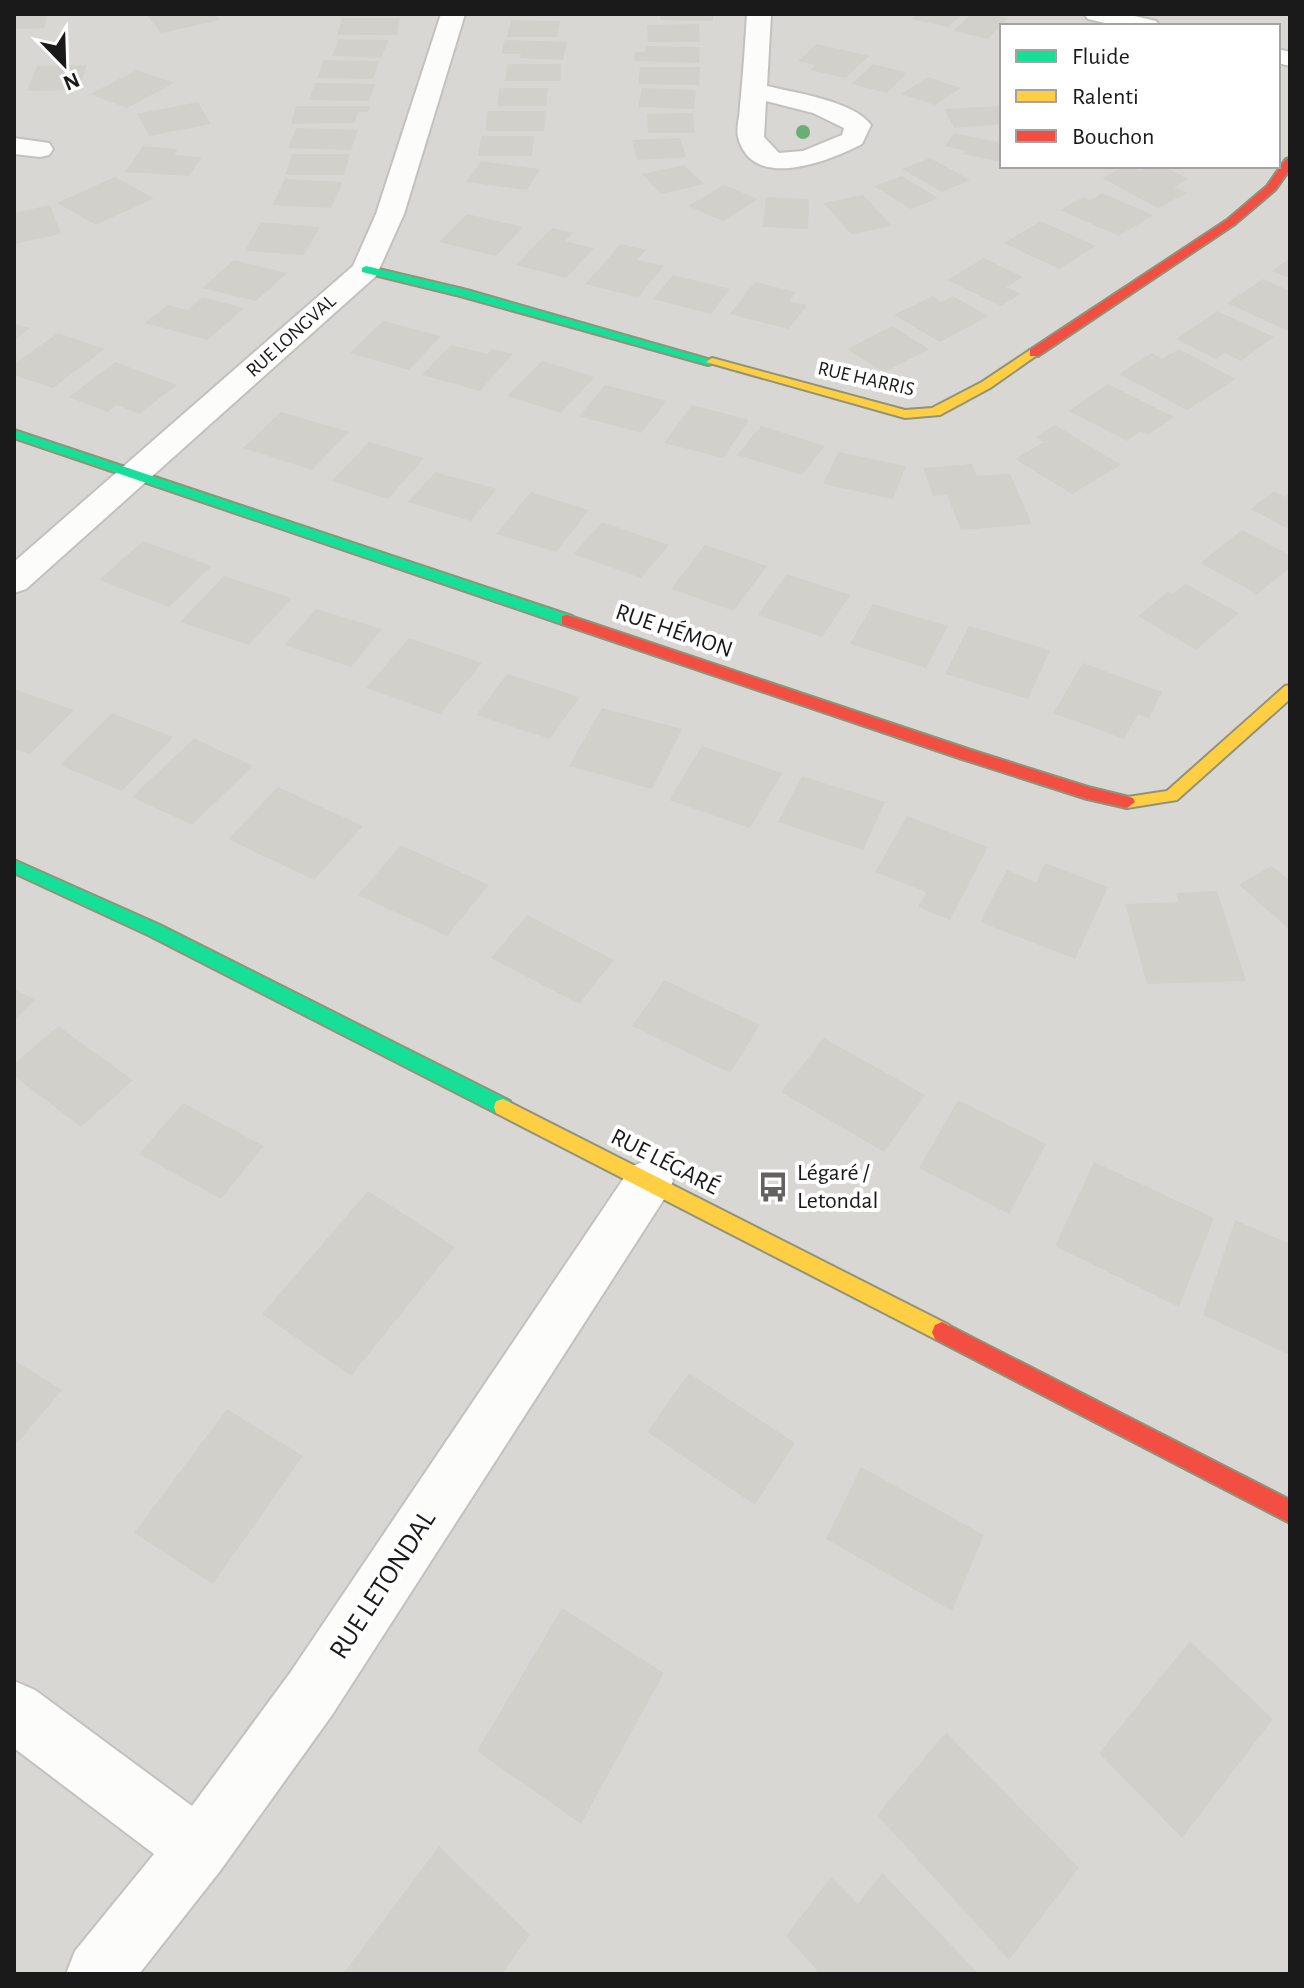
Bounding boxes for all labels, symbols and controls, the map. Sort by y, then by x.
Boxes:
north arrow [24,24,104,104]
legend [1000,24,1280,168]
text: Fluide [1072,45,1130,69]
text: N [60,68,83,95]
text: Ralenti [1072,85,1139,109]
text: Bouchon [1072,125,1154,149]
street label: RUE LONGVAL [242,290,340,381]
street label: RUE HARRIS [816,358,916,400]
street label: RUE HÉMON [612,598,736,662]
street label: RUE LÉGARÉ [607,1123,724,1200]
place label: Légaré / Letondal [797,1161,878,1213]
bus stop icon: Légaré / Letondal [756,1170,790,1204]
street label: RUE LETONDAL [325,1505,441,1664]

